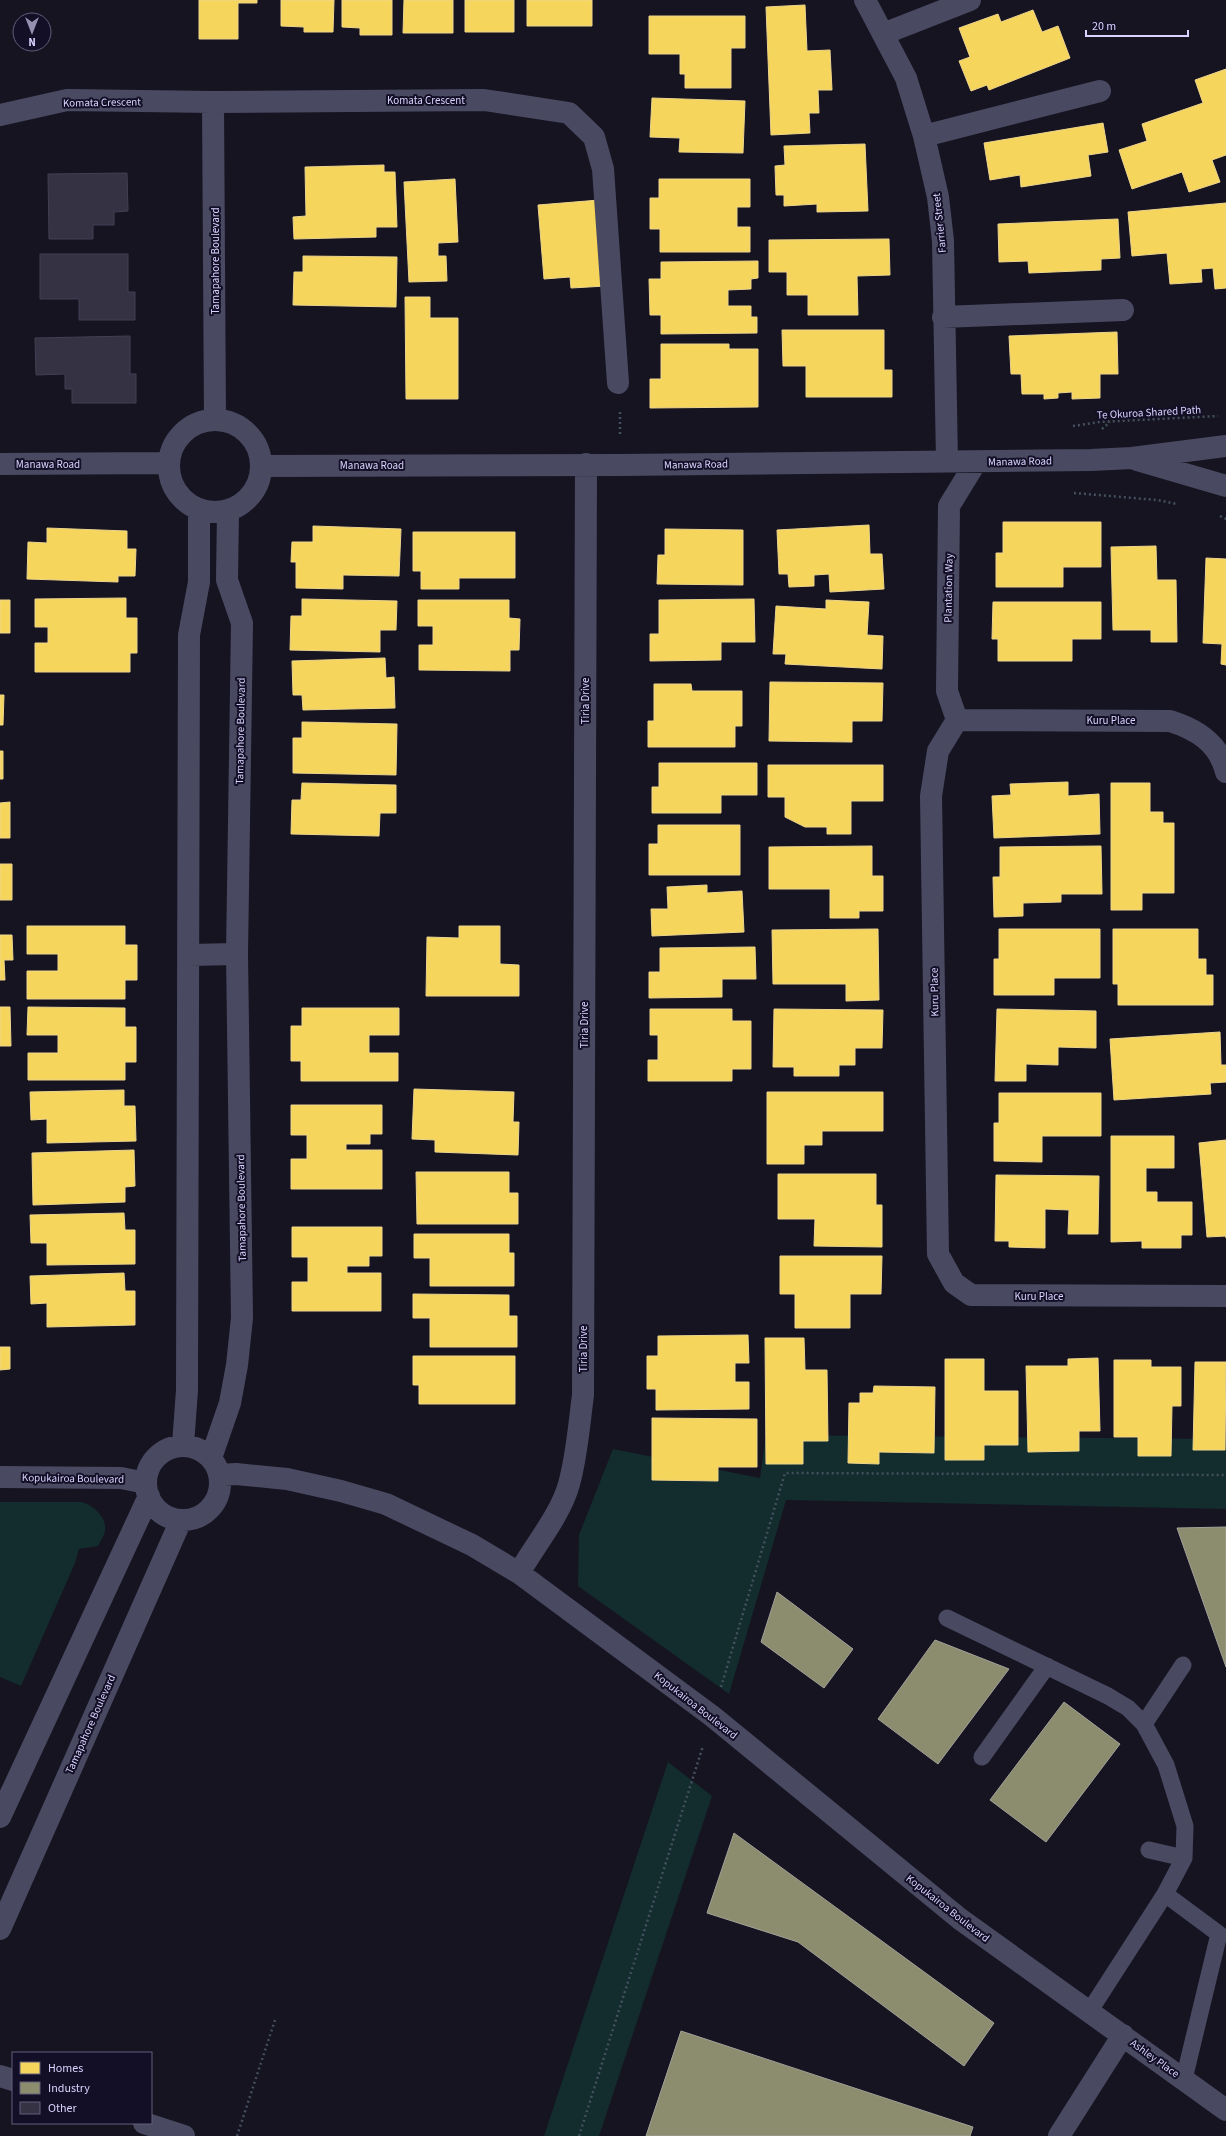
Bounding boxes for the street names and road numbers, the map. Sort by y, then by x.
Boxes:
street label: Komata Crescent [387,93,465,108]
street label: Komata Crescent [63,94,141,111]
street label: Farrier Street [929,192,950,254]
street label: Tamapahore Boulevard [208,207,223,315]
street label: Te Okuroa Shared Path [1097,402,1202,423]
street label: Manawa Road [988,453,1052,470]
street label: Manawa Road [664,456,728,473]
street label: Manawa Road [16,457,80,472]
street label: Manawa Road [340,458,404,473]
street label: Plantation Way [940,553,957,623]
street label: Tamapahore Boulevard [232,677,249,785]
street label: Tiria Drive [578,677,593,724]
street label: Kuru Place [1086,713,1136,728]
street label: Kuru Place [927,967,942,1017]
street label: Tiria Drive [577,1001,592,1048]
street label: Tamapahore Boulevard [233,1154,250,1262]
street label: Kuru Place [1014,1289,1064,1304]
street label: Tiria Drive [576,1325,591,1372]
street label: Kopukairoa Boulevard [22,1470,124,1487]
street label: Kopukairoa Boulevard [651,1668,741,1743]
street label: Tamapahore Boulevard [62,1672,119,1776]
street label: Kopukairoa Boulevard [903,1871,993,1946]
street label: Ashley Place [1127,2035,1183,2082]

